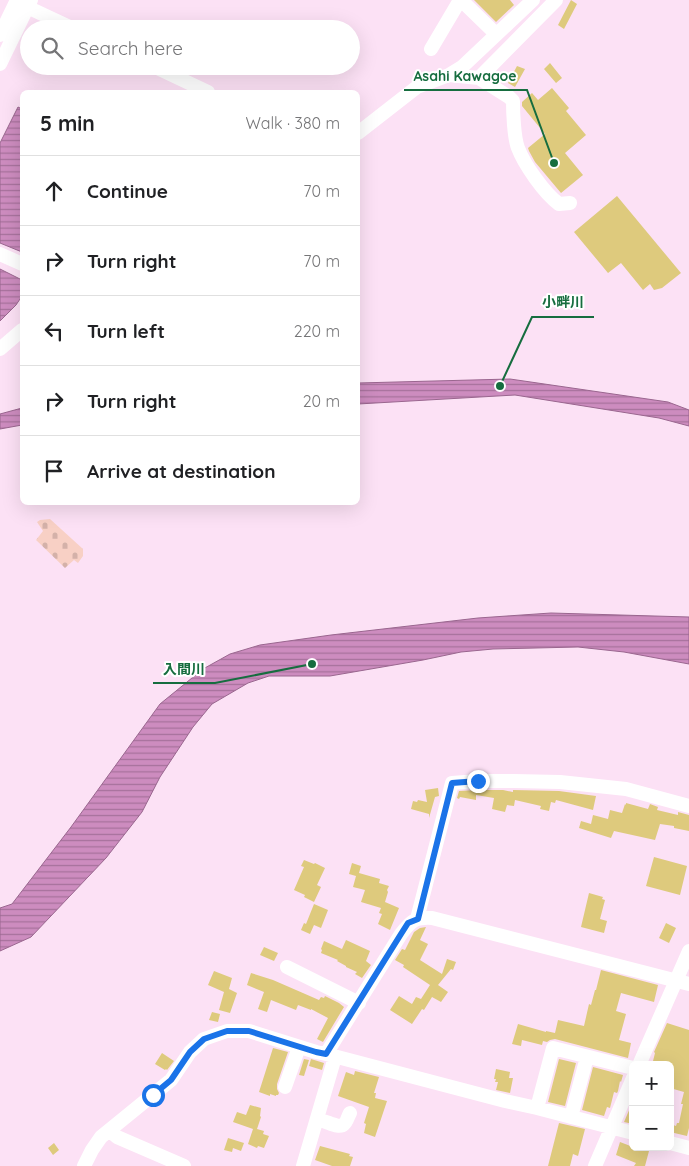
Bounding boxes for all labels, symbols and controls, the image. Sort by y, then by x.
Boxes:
search box [20,20,360,75]
icon: search [38,34,66,62]
text: Search here [78,36,183,60]
callout: Asahi Kawagoe [404,61,527,90]
text: Asahi Kawagoe [413,67,517,85]
text: 5 min [40,110,95,136]
text: Walk · 380 m [245,113,340,133]
icon: ahead [40,177,68,205]
text: Continue [87,179,168,203]
text: 70 m [303,181,340,201]
icon: right [40,247,68,275]
text: Turn right [87,249,176,273]
text: 70 m [303,251,340,271]
callout: 小畔川 [532,288,594,317]
text: 小畔川 [542,293,584,311]
icon: left [40,317,68,345]
text: Turn left [87,319,165,343]
text: 220 m [294,321,340,341]
icon: right [40,387,68,415]
text: Turn right [87,389,176,413]
text: 20 m [303,391,340,411]
icon: arrive [40,457,68,485]
text: Arrive at destination [87,459,276,483]
callout: 入間川 [153,654,215,683]
text: 入間川 [163,660,205,678]
route end [467,770,490,793]
map controls [629,1061,674,1151]
button: + [629,1061,674,1106]
route start [142,1084,165,1107]
button: − [629,1106,674,1151]

